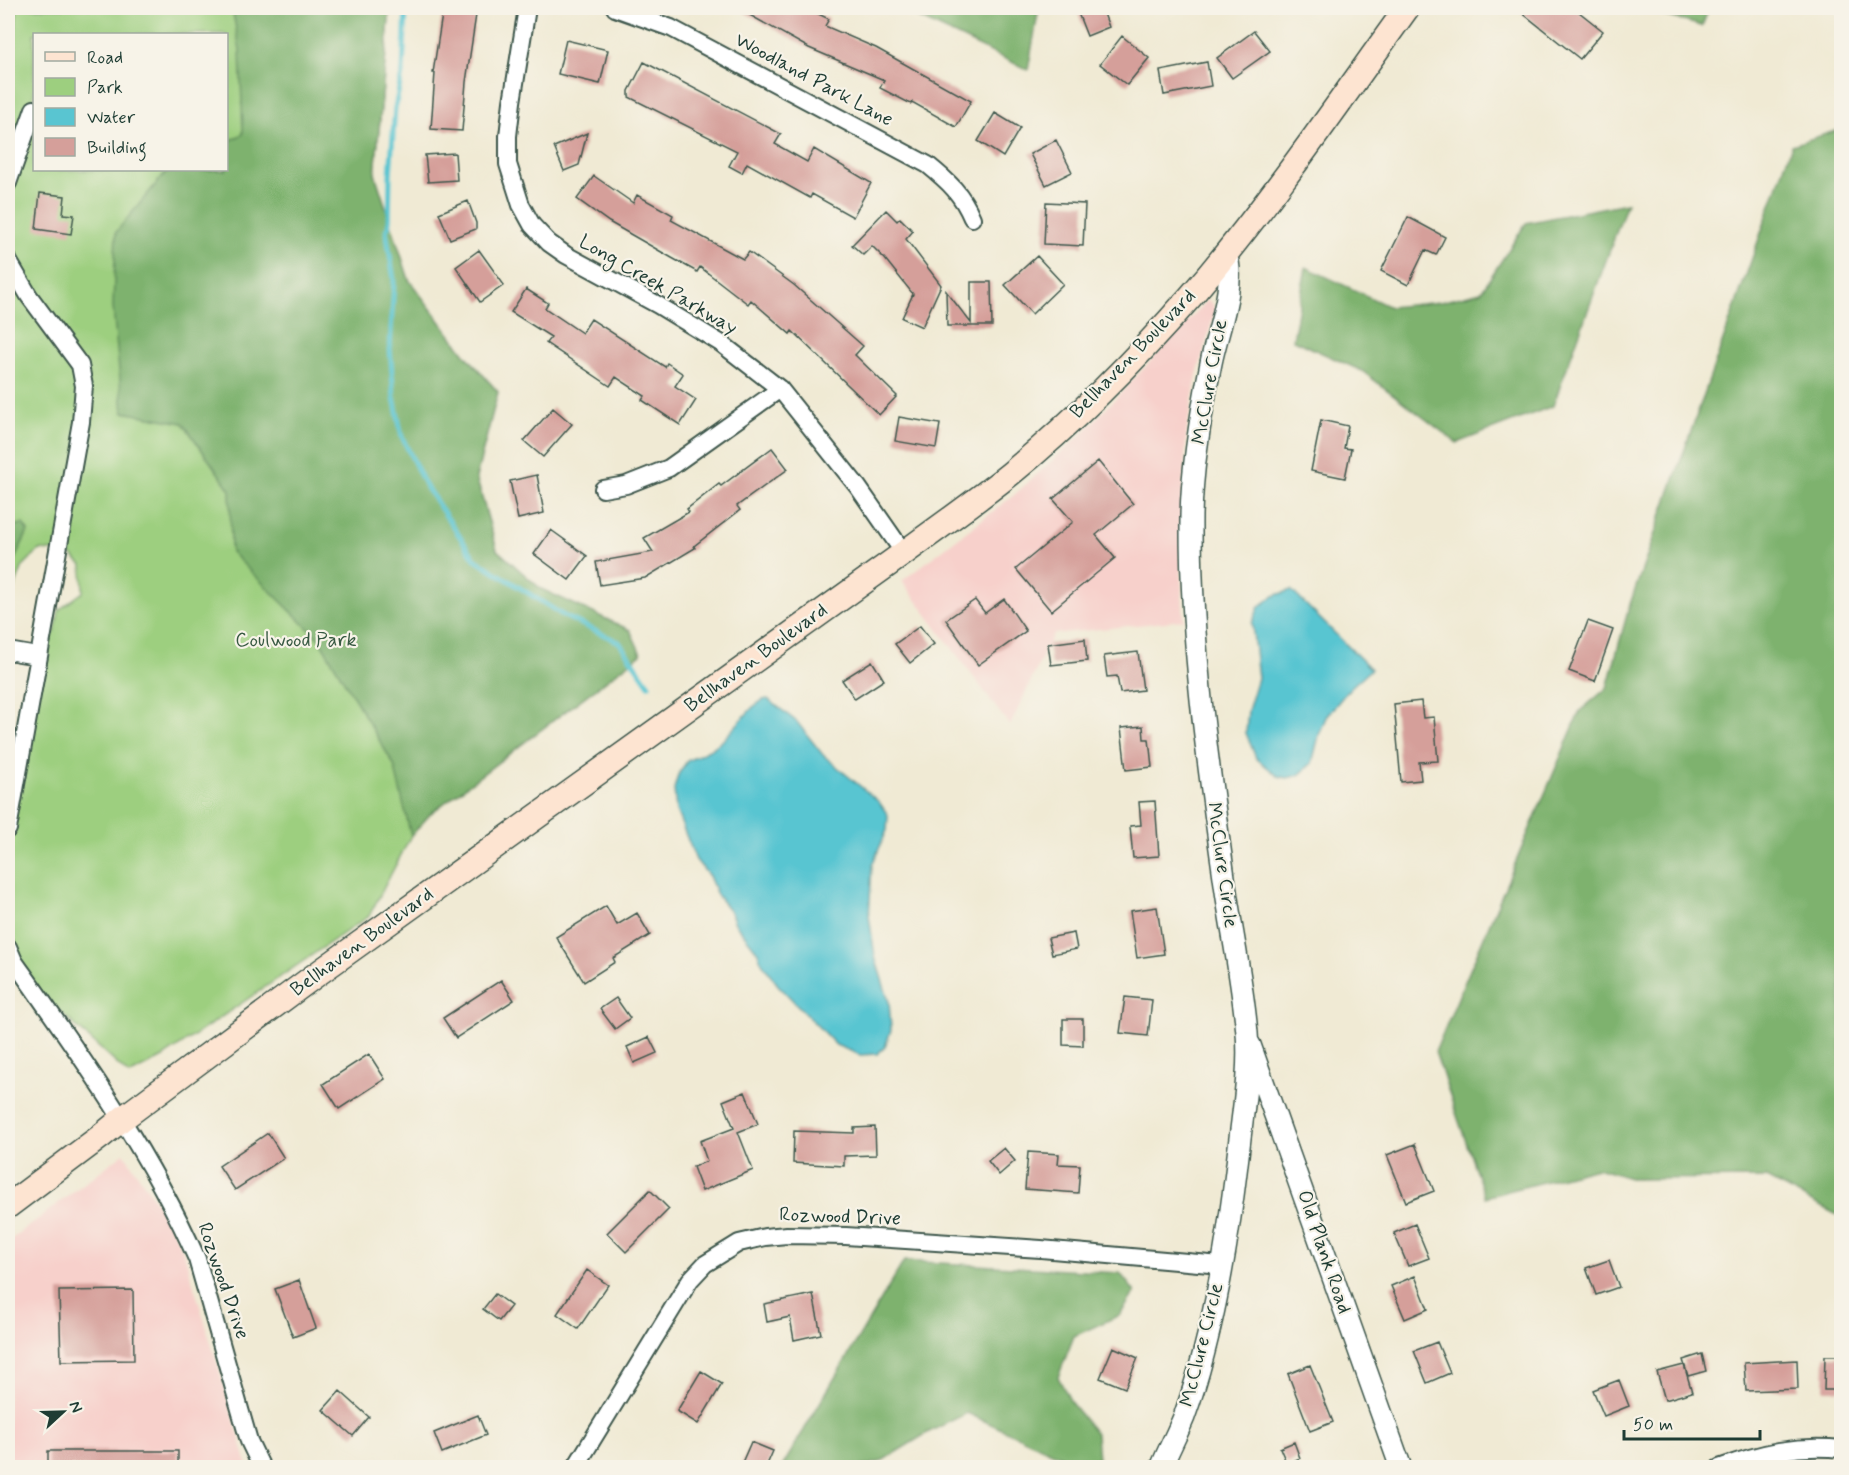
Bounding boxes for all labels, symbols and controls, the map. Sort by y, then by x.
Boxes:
street label: Woodland Park Lane [730,27,898,133]
legend [33,33,228,171]
text: Road [87,46,123,70]
text: Park [87,76,123,100]
text: Water [87,106,136,130]
text: Building [87,136,147,162]
street label: Long Creek Parkway [573,229,742,342]
street label: Bellhaven Boulevard [1064,283,1202,425]
street label: McClure Circle [1186,317,1234,447]
street label: Bellhaven Boulevard [679,597,833,719]
park label: Coulwood Park [235,627,357,654]
street label: McClure Circle [1200,801,1244,930]
street label: Bellhaven Boulevard [285,881,439,1003]
street label: Old Plank Road [1290,1187,1358,1317]
street label: Rozwood Drive [779,1201,901,1233]
street label: Rozwood Drive [190,1219,256,1343]
street label: McClure Circle [1174,1280,1230,1410]
north arrow [33,1382,93,1442]
text: N [64,1398,87,1416]
scale bar [1624,1403,1760,1441]
text: 50 m [1633,1413,1673,1437]

